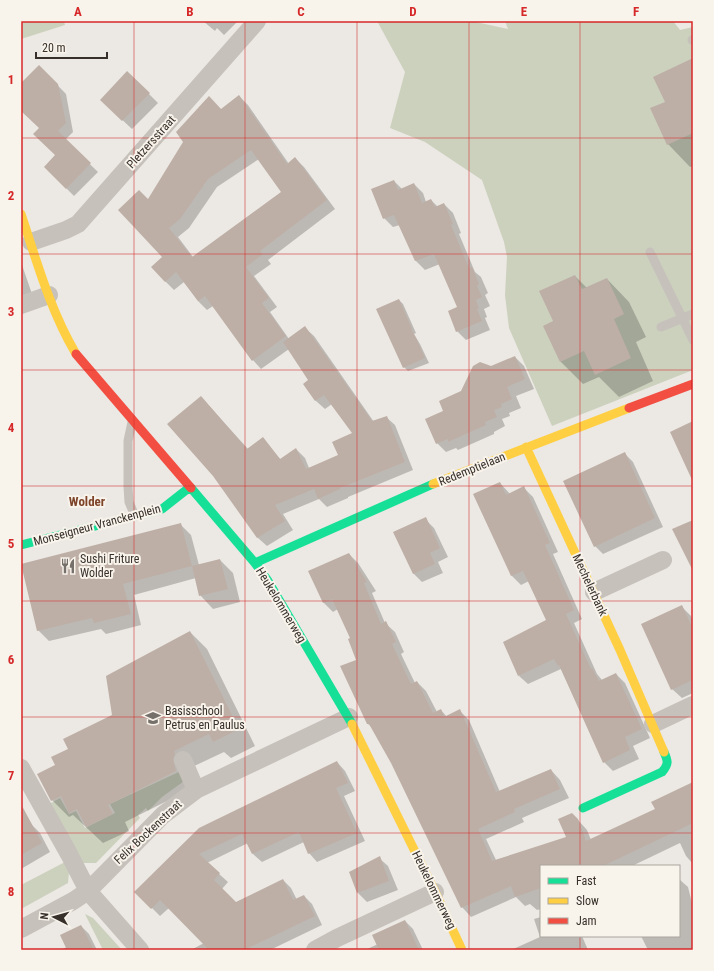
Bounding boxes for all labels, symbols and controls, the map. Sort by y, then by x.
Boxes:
text: A [74,4,82,19]
text: B [186,4,194,19]
text: C [297,4,305,19]
text: D [409,4,417,19]
text: E [521,4,528,19]
text: F [633,4,639,19]
scale bar [36,34,107,60]
text: 20 m [42,41,66,55]
text: 1 [8,72,14,87]
street label: Pletzersstraat [124,112,179,171]
text: 2 [8,188,15,203]
text: 3 [8,304,14,319]
text: 4 [8,420,15,435]
street label: Redemptielaan [437,449,507,489]
district label: Wolder [69,494,106,509]
street label: Monseigneur Vranckenplein [32,501,162,549]
text: 5 [8,536,15,551]
place label: Sushi Friture Wolder [80,552,140,580]
street label: Mechelerbank [570,552,611,619]
restaurant icon: Sushi Friture Wolder [59,557,77,575]
street label: Heukelommerweg [253,565,309,645]
text: 6 [8,652,15,667]
place label: Basisschool Petrus en Paulus [165,704,245,732]
school or university icon: Basisschool Petrus en Paulus [144,709,162,727]
text: 7 [8,768,15,783]
street label: Felix Bockenstraat [111,797,185,867]
street label: Heukelommerweg [409,849,459,931]
legend [540,865,680,937]
text: Fast [576,874,597,888]
text: 8 [8,884,14,899]
text: Slow [576,894,599,908]
north arrow [34,897,74,937]
text: N [38,912,51,920]
text: Jam [576,914,597,928]

